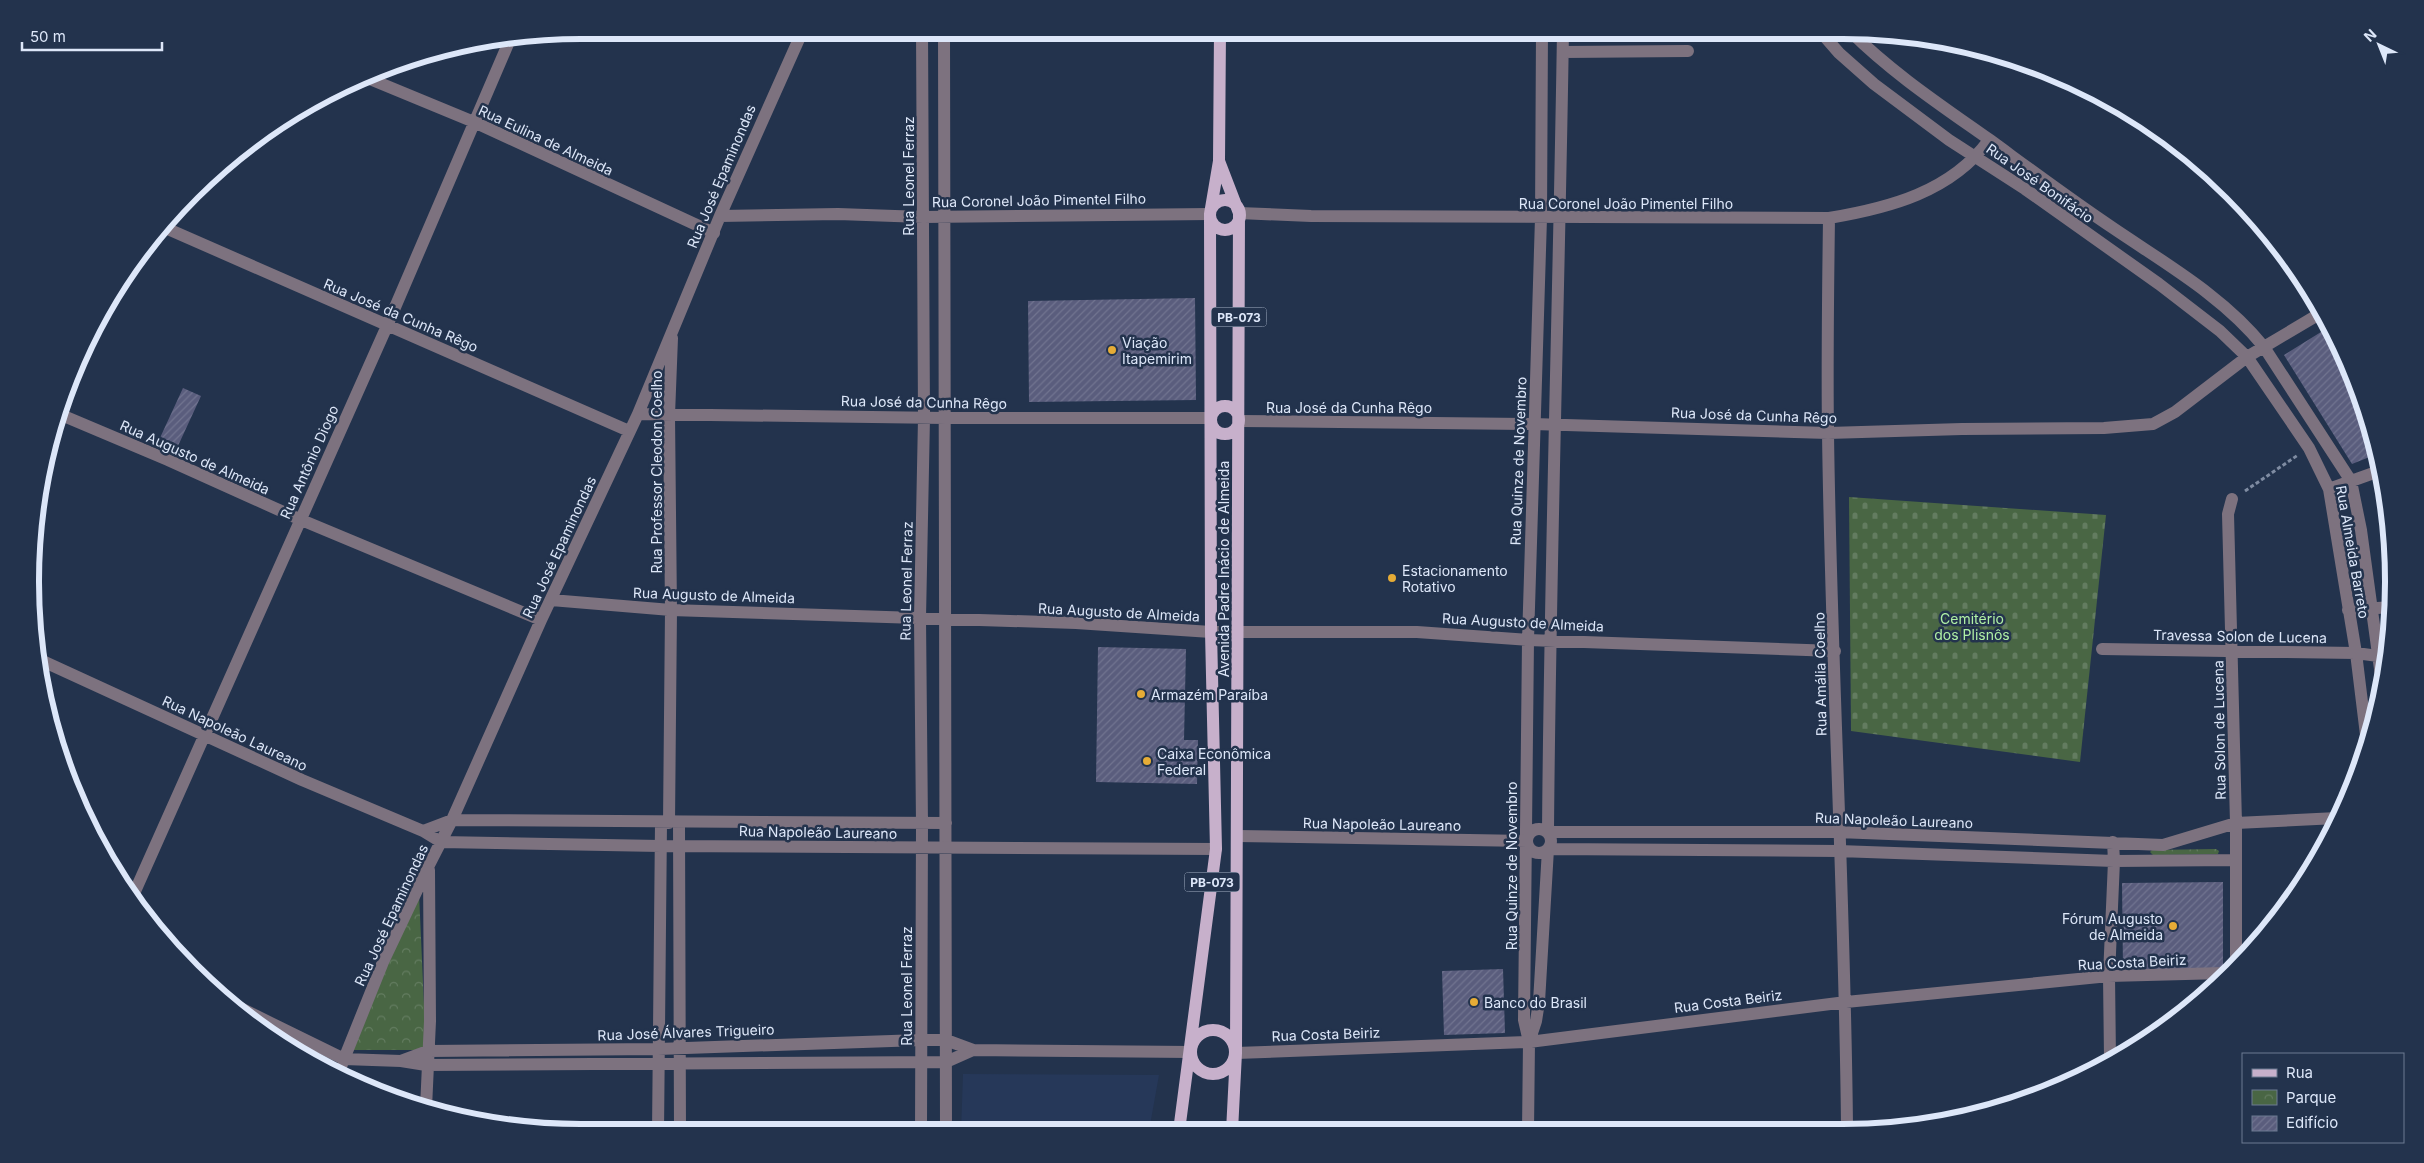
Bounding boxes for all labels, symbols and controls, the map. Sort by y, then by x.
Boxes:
scale bar [22,20,162,52]
north arrow [2354,20,2404,70]
text: N [2360,25,2379,45]
text: 50 m [30,27,66,46]
street label: Rua Eulina de Almeida [476,101,616,179]
street label: Rua José Epaminondas [683,102,759,250]
street label: Rua Leonel Ferraz [900,116,917,236]
street label: Rua José Bonifácio [1983,140,2097,226]
street label: Rua Coronel João Pimentel Filho [932,190,1146,210]
street label: Rua Coronel João Pimentel Filho [1519,195,1733,212]
street label: Rua José da Cunha Rêgo [321,275,481,355]
road number: PB-073 [1212,308,1266,326]
place label: Viação Itapemirim [1122,334,1192,367]
marker: Viação Itapemirim [1106,344,1118,356]
street label: Rua Professor Cleodon Coelho [648,371,665,573]
street label: Rua Quinze de Novembro [1507,376,1529,546]
street label: Rua José da Cunha Rêgo [841,392,1007,412]
street label: Rua José da Cunha Rêgo [1266,399,1432,416]
street label: Rua Antônio Diogo [276,402,342,522]
street label: Rua José da Cunha Rêgo [1671,404,1837,426]
street label: Rua Augusto de Almeida [118,416,272,498]
street label: Avenida Padre Inácio de Almeida [1215,461,1232,677]
street label: Rua José Epaminondas [519,473,599,621]
street label: Rua Almeida Barreto [2333,484,2373,620]
street label: Rua Leonel Ferraz [896,521,916,641]
place label: Estacionamento Rotativo [1402,562,1508,595]
marker: Estacionamento Rotativo [1386,572,1398,584]
street label: Rua Augusto de Almeida [633,584,795,606]
street label: Rua Augusto de Almeida [1038,599,1200,625]
street label: Rua Augusto de Almeida [1442,609,1604,635]
park label: Cemitério dos Plisnôs [1934,610,2010,643]
street label: Rua Amália Coelho [1810,612,1830,736]
street label: Travessa Solon de Lucena [2153,626,2327,646]
street label: Rua Solon de Lucena [2209,660,2229,800]
place label: Armazém Paraíba [1151,686,1268,703]
marker: Armazém Paraíba [1135,688,1147,700]
street label: Rua Napoleão Laureano [160,692,310,774]
place label: Caixa Econômica Federal [1157,745,1271,778]
marker: Caixa Econômica Federal [1141,755,1153,767]
street label: Rua Quinze de Novembro [1503,782,1520,950]
street label: Rua Napoleão Laureano [1815,809,1973,831]
street label: Rua Napoleão Laureano [1303,814,1461,834]
street label: Rua Napoleão Laureano [739,822,897,842]
street label: Rua José Epaminondas [351,841,431,989]
road number: PB-073 [1184,872,1240,892]
place label: Fórum Augusto de Almeida [2062,910,2163,943]
marker: Fórum Augusto de Almeida [2167,920,2179,932]
street label: Rua Leonel Ferraz [898,926,915,1046]
street label: Rua Costa Beiriz [2077,951,2187,973]
street label: Rua Costa Beiriz [1673,986,1783,1016]
place label: Banco do Brasil [1484,994,1587,1011]
marker: Banco do Brasil [1468,996,1480,1008]
street label: Rua José Álvares Trigueiro [597,1020,775,1044]
street label: Rua Costa Beiriz [1271,1024,1381,1044]
legend [2242,1053,2404,1143]
text: Rua [2286,1063,2313,1082]
text: Parque [2286,1088,2336,1107]
text: Edifício [2286,1113,2338,1132]

